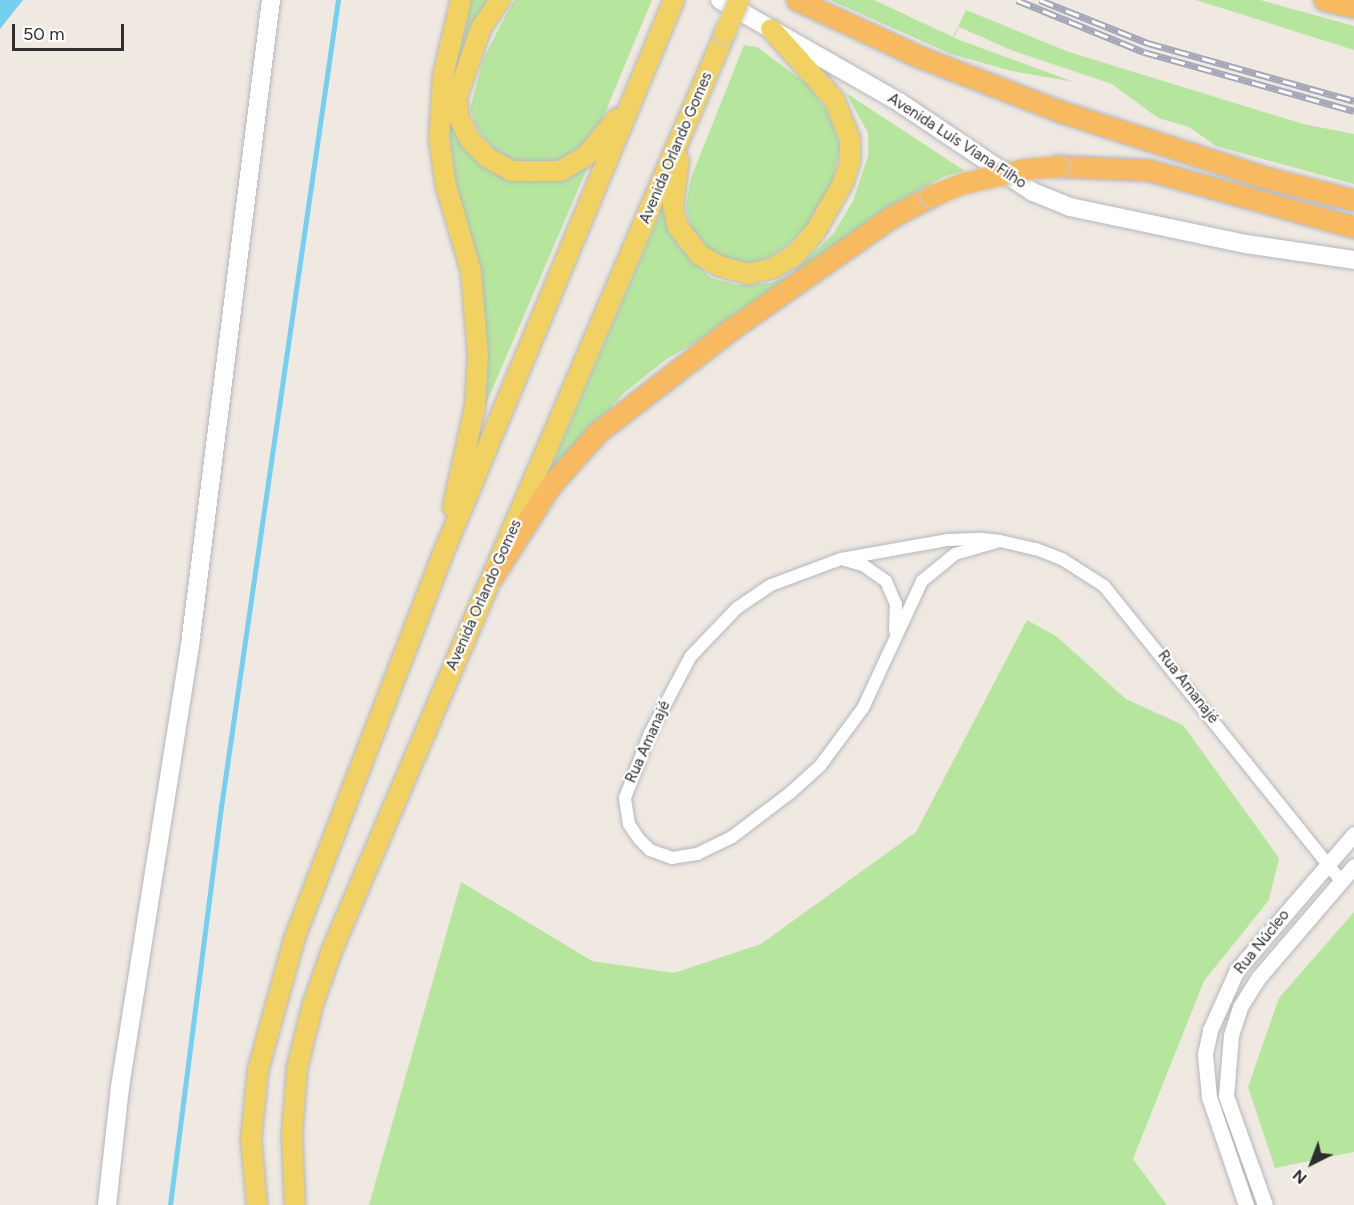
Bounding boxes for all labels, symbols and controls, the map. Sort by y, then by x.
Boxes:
scale bar [15,12,128,50]
text: 50 m [23,23,65,45]
street label: Avenida Orlando Gomes [636,69,716,227]
street label: Avenida Luís Viana Filho [884,90,1030,192]
street label: Avenida Orlando Gomes [443,517,525,673]
street label: Rua Amanajé [1154,647,1222,727]
street label: Rua Amanajé [622,698,674,786]
street label: Rua Núcleo [1231,906,1293,978]
north arrow [1282,1133,1342,1193]
text: N [1289,1166,1311,1188]

